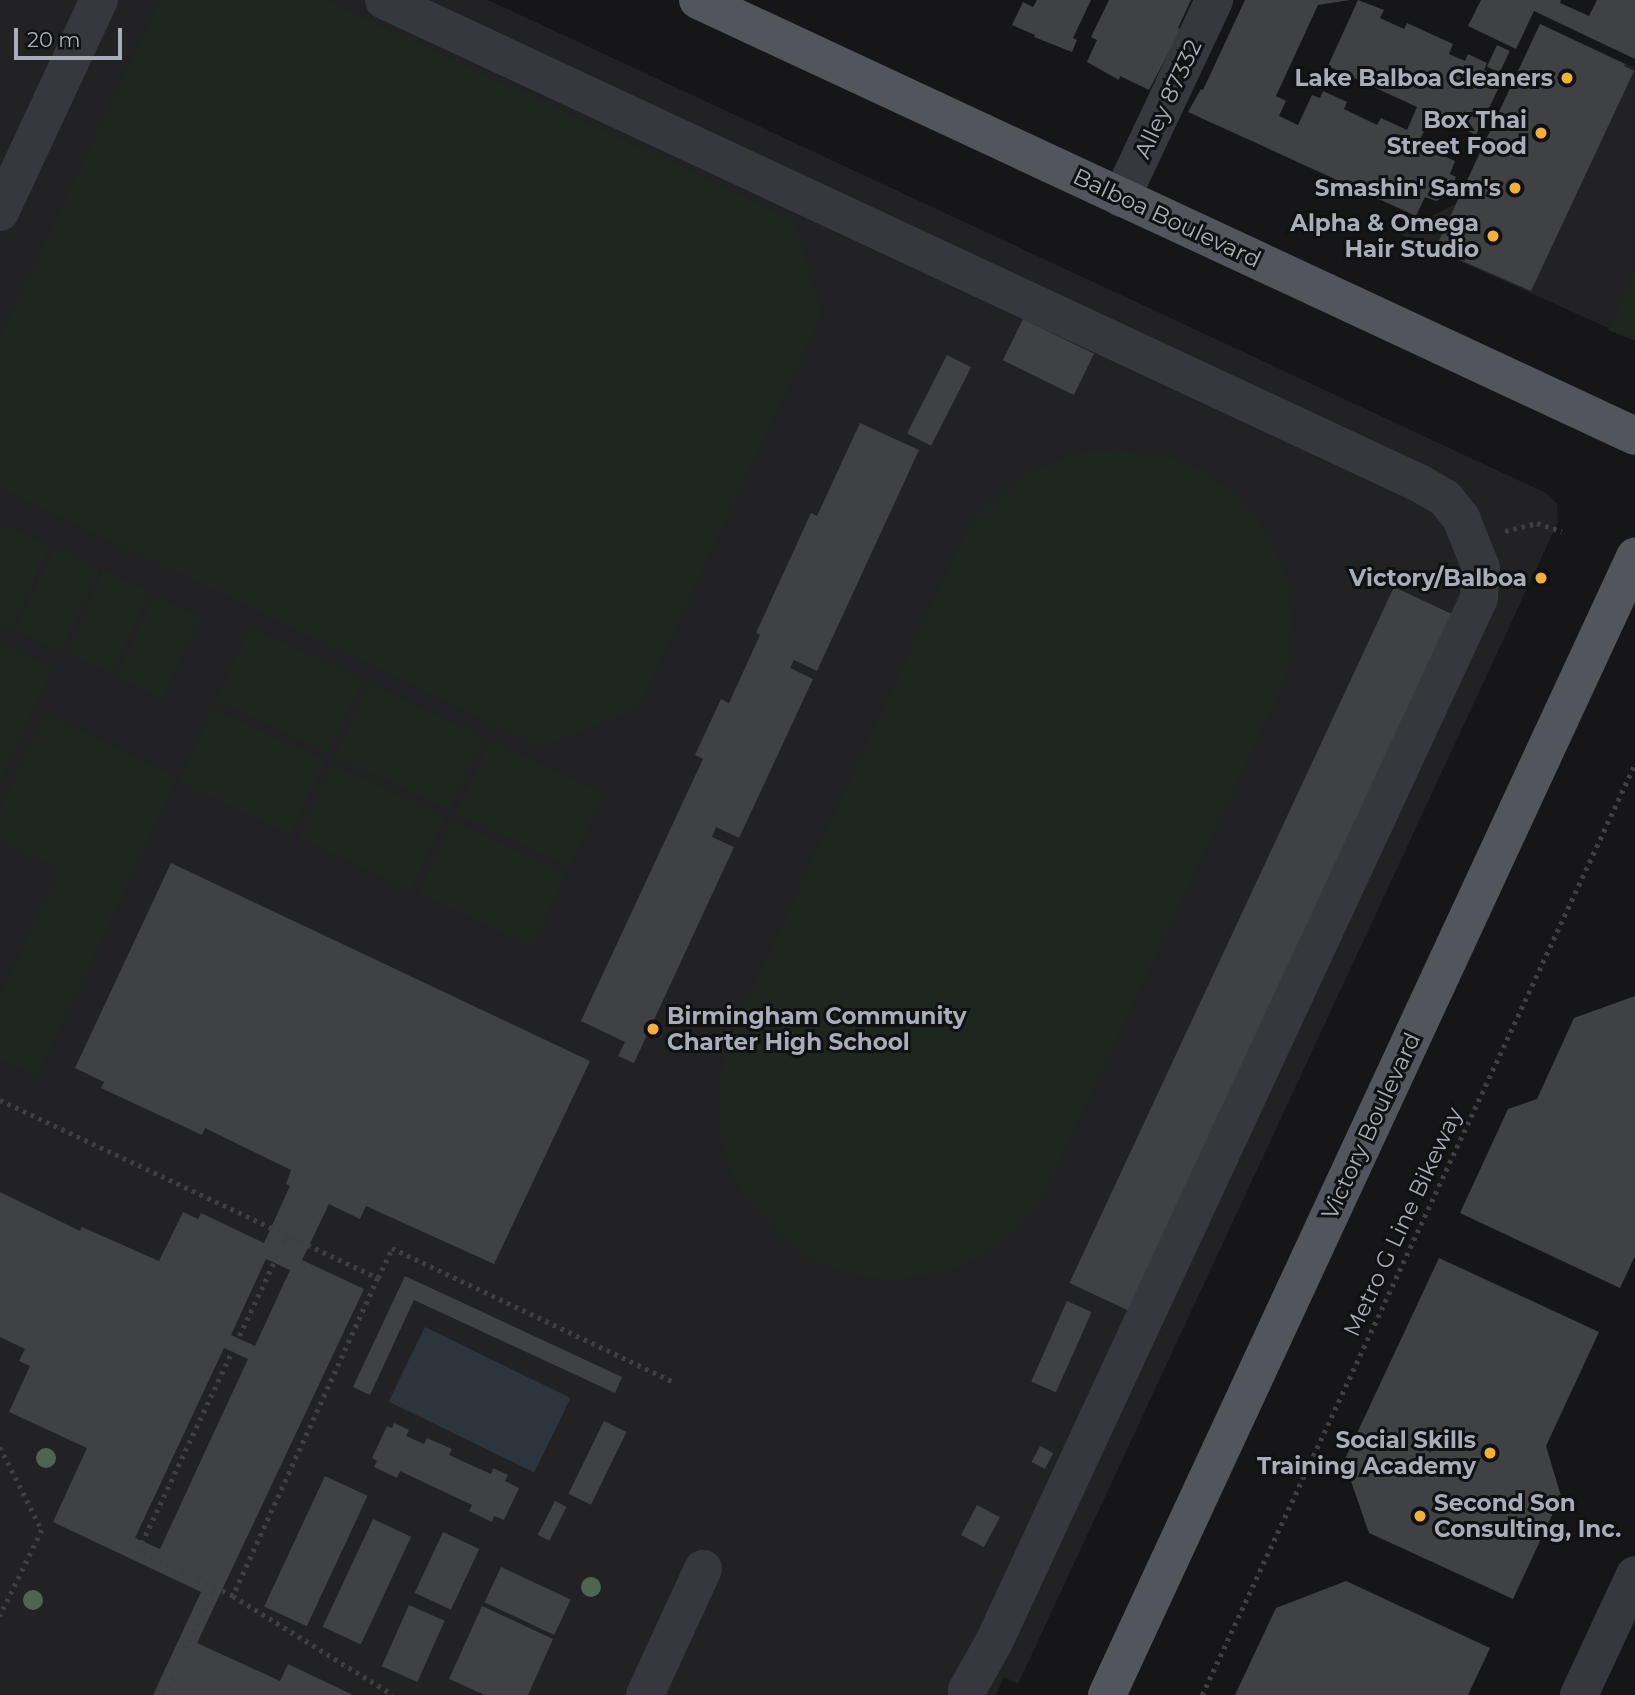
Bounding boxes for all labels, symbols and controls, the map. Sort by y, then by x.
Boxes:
scale bar [18,14,126,58]
text: 20 m [27,27,81,52]
street label: Alley 87332 [1128,35,1208,163]
place label: Lake Balboa Cleaners [1295,64,1553,92]
marker: Lake Balboa Cleaners [1559,70,1575,86]
place label: Box Thai Street Food [1387,106,1527,160]
marker: Box Thai Street Food [1533,125,1549,141]
street label: Balboa Boulevard [1069,162,1265,274]
place label: Smashin' Sam's [1315,174,1501,202]
marker: Smashin' Sam's [1507,180,1523,196]
place label: Alpha & Omega Hair Studio [1290,209,1479,263]
marker: Alpha & Omega Hair Studio [1485,228,1501,244]
place label: Victory/Balboa [1349,564,1527,592]
marker: Victory/Balboa [1533,570,1549,586]
place label: Birmingham Community Charter High School [667,1002,967,1056]
marker: Birmingham Community Charter High School [645,1021,661,1037]
street label: Victory Boulevard [1316,1028,1426,1224]
street label: Metro G Line Bikeway [1338,1103,1468,1341]
place label: Social Skills Training Academy [1257,1426,1476,1480]
marker: Social Skills Training Academy [1482,1445,1498,1461]
place label: Second Son Consulting, Inc. [1434,1489,1621,1543]
marker: Second Son Consulting, Inc. [1412,1508,1428,1524]

